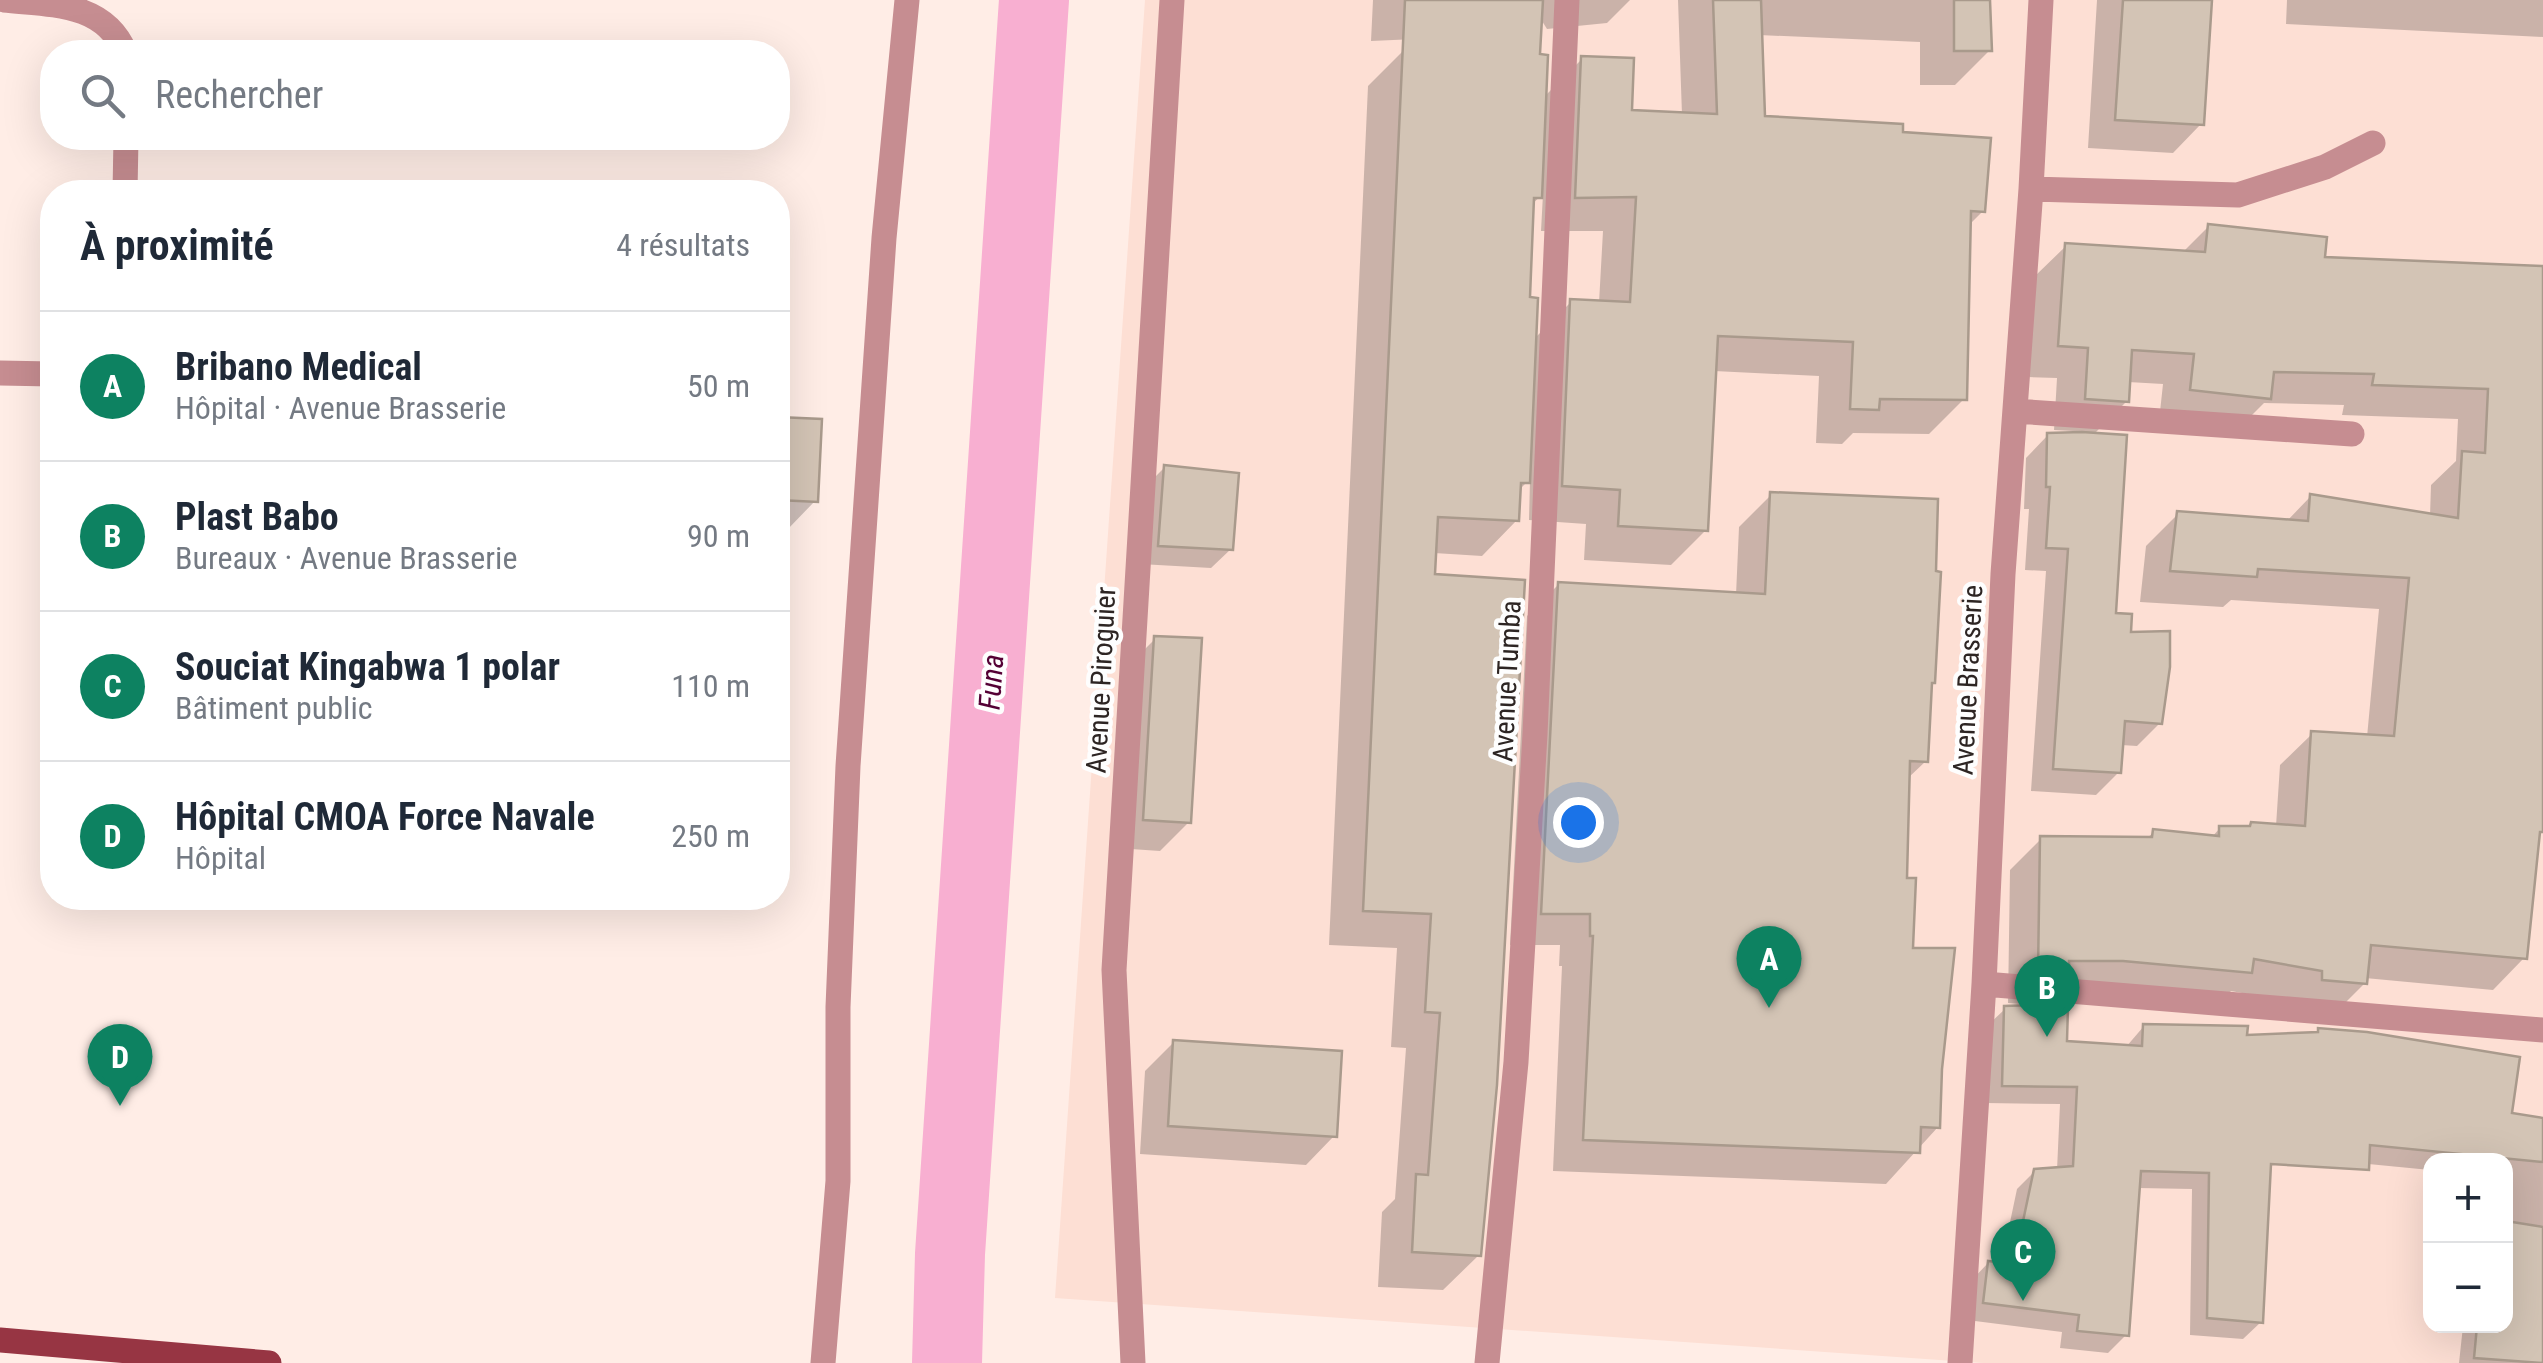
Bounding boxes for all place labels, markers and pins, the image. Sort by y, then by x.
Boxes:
pin: A [1736,926,1802,1008]
pin: B [2014,954,2080,1037]
pin: D [88,1024,152,1106]
pin: C [1990,1218,2056,1301]

